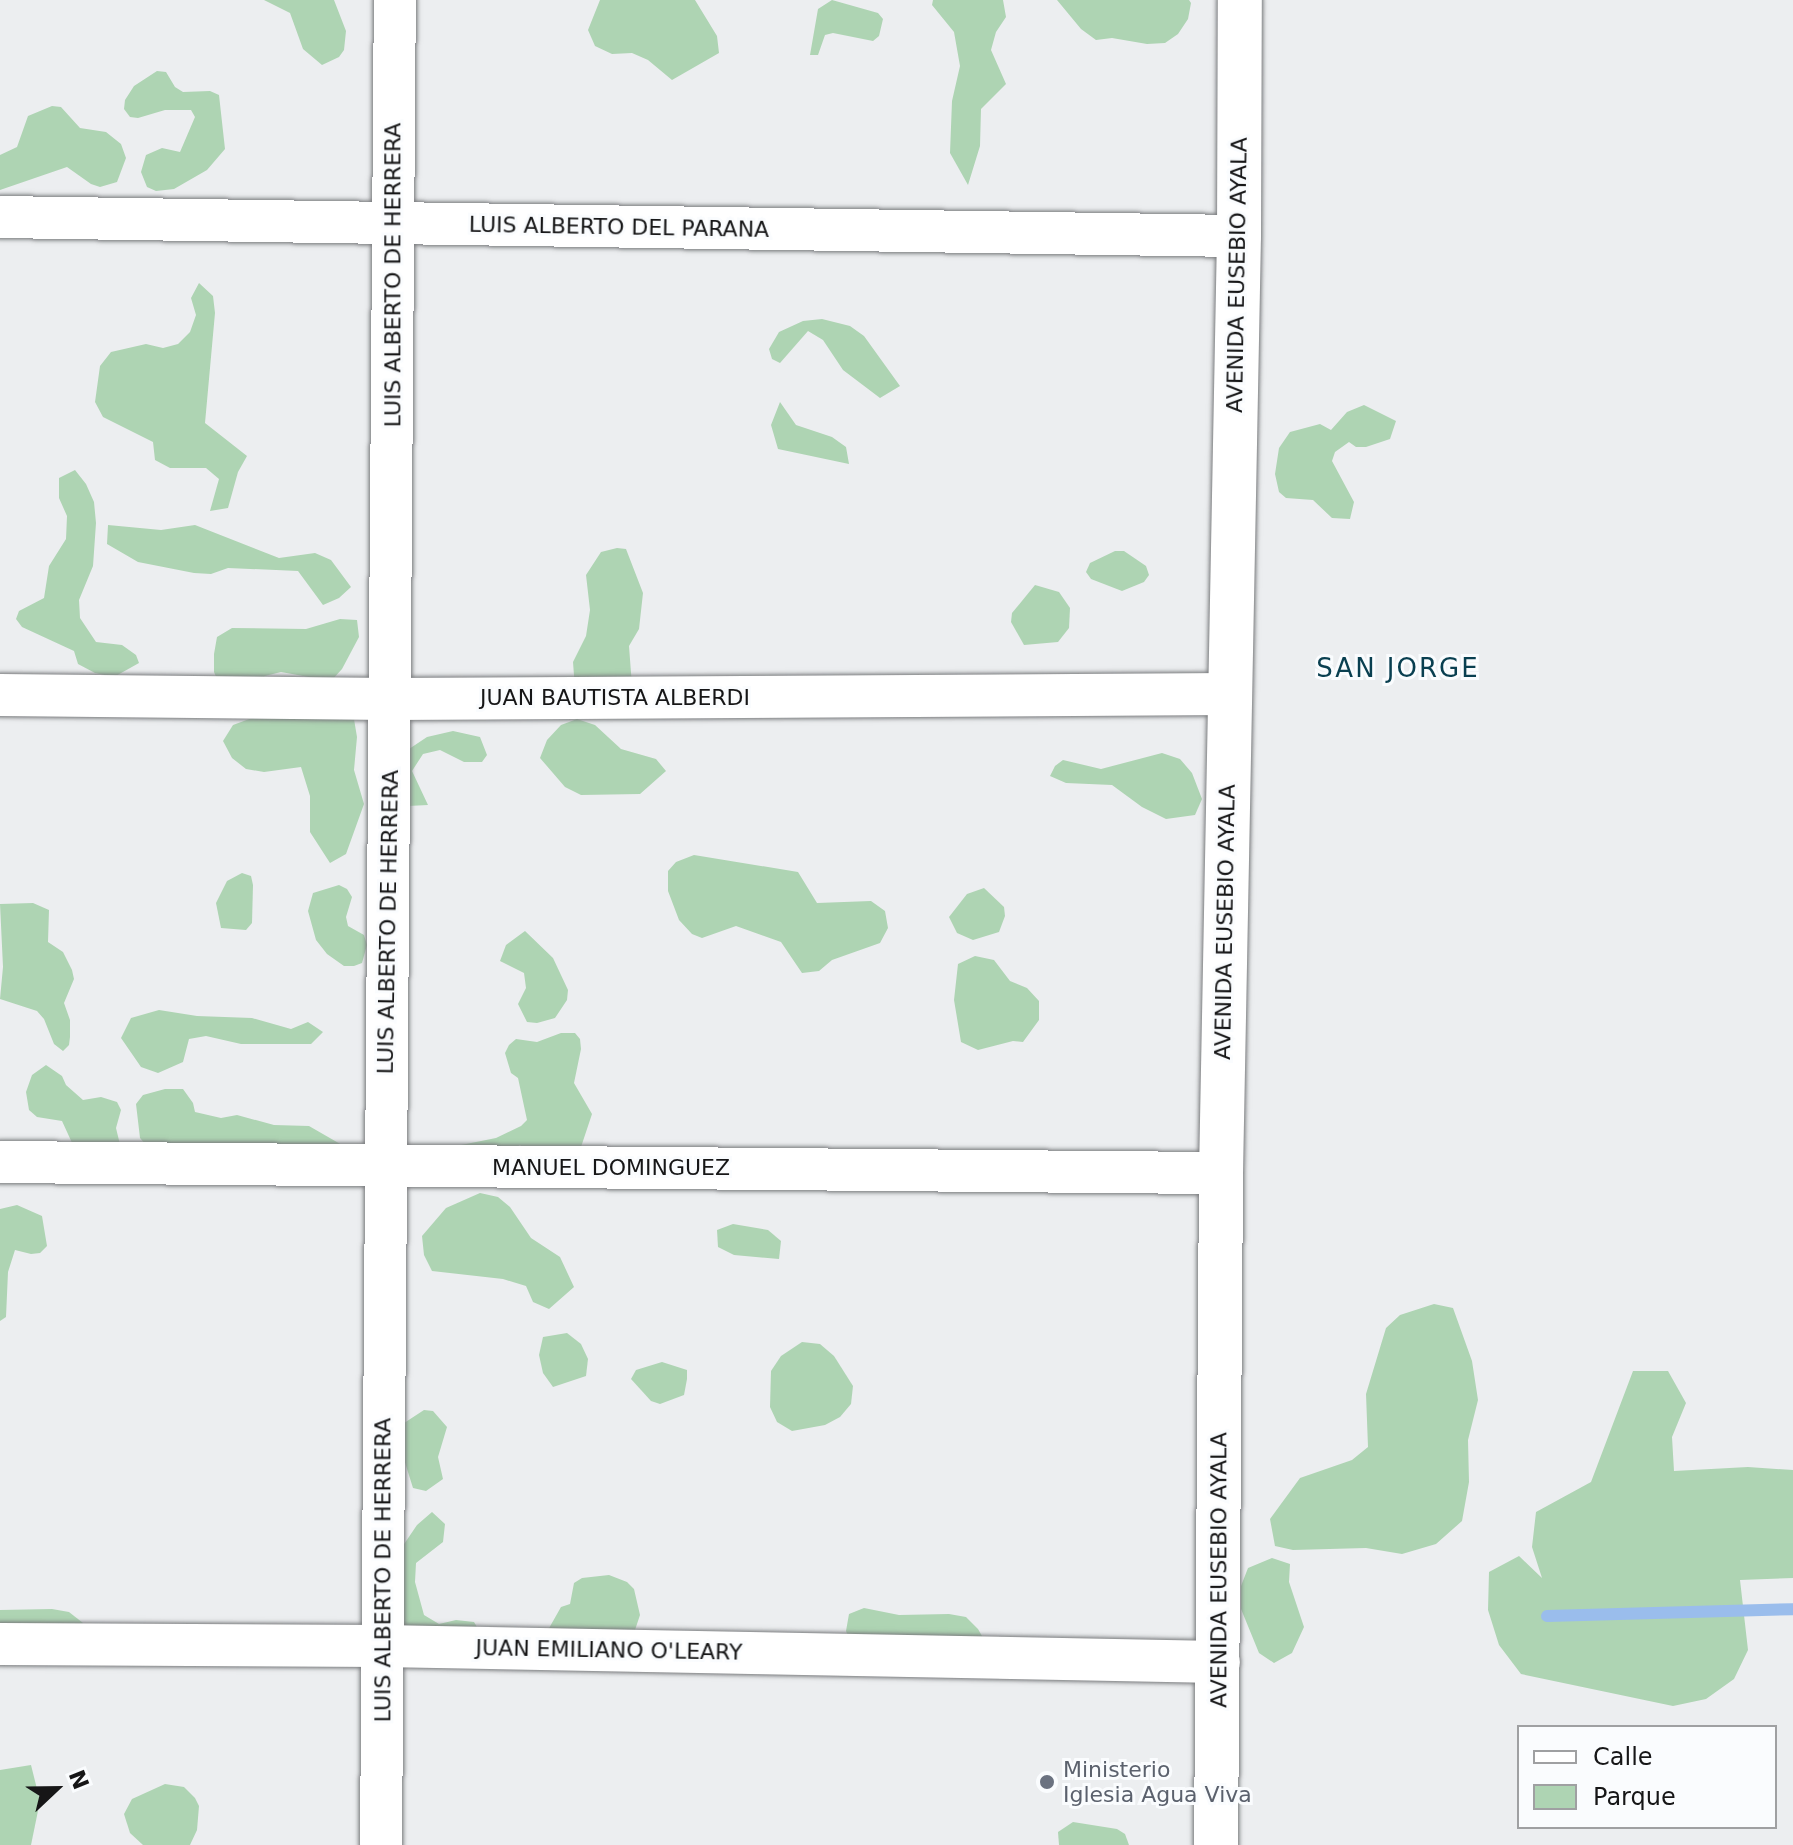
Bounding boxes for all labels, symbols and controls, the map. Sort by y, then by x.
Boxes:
street label: LUIS ALBERTO DE HERRERA [380,123,406,427]
street label: AVENIDA EUSEBIO AYALA [1221,137,1253,413]
street label: LUIS ALBERTO DEL PARANA [469,211,769,243]
district label: SAN JORGE [1316,653,1480,685]
street label: JUAN BAUTISTA ALBERDI [480,685,750,711]
street label: LUIS ALBERTO DE HERRERA [372,769,404,1075]
street label: AVENIDA EUSEBIO AYALA [1209,784,1241,1060]
street label: MANUEL DOMINGUEZ [492,1155,730,1181]
street label: LUIS ALBERTO DE HERRERA [370,1418,396,1722]
street label: AVENIDA EUSEBIO AYALA [1206,1432,1232,1708]
street label: JUAN EMILIANO O'LEARY [475,1634,743,1666]
legend [1517,1725,1777,1829]
text: Calle [1593,1743,1653,1771]
north arrow [16,1749,96,1829]
place label: Ministerio Iglesia Agua Viva [1063,1756,1252,1808]
text: N [64,1767,94,1793]
marker: Ministerio Iglesia Agua Viva [1038,1773,1056,1791]
text: Parque [1593,1783,1676,1811]

